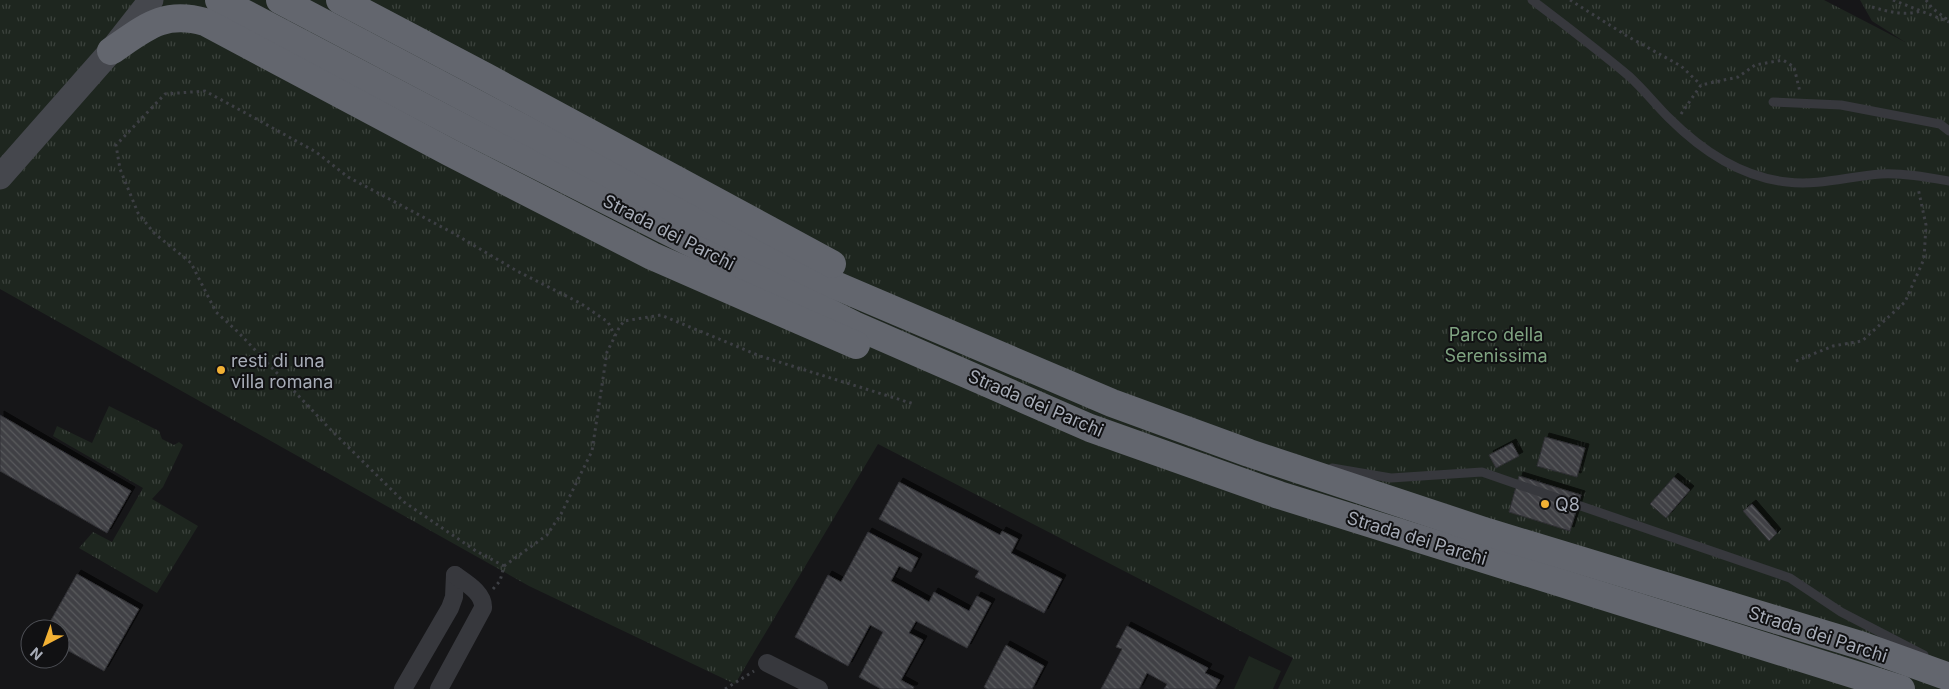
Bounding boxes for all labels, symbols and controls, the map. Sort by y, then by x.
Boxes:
street label: Strada dei Parchi [600,190,738,274]
park label: Parco della Serenissima [1444,324,1548,366]
place label: resti di una villa romana [231,350,333,392]
marker: resti di una villa romana [215,364,227,376]
street label: Strada dei Parchi [965,365,1107,441]
place label: Q8 [1555,494,1580,515]
marker: Q8 [1539,498,1551,510]
street label: Strada dei Parchi [1345,507,1489,569]
street label: Strada dei Parchi [1746,602,1890,666]
north arrow [20,619,70,669]
text: N [27,644,46,664]

